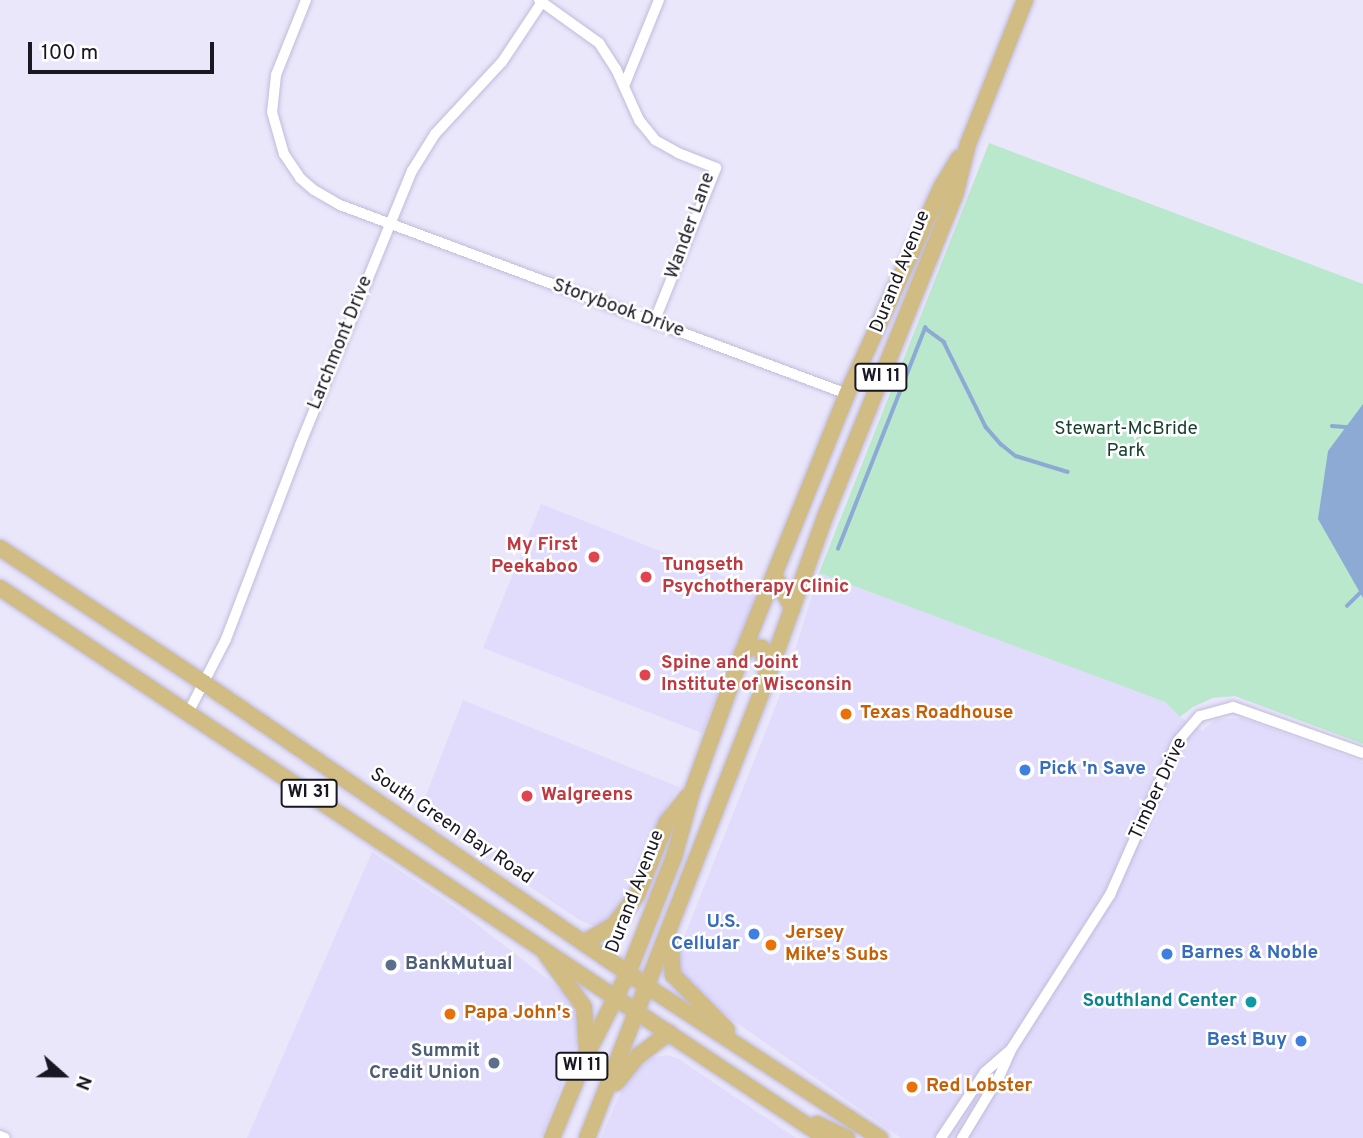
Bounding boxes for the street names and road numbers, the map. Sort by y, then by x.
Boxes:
street label: Wander Lane [661,170,721,282]
street label: Durand Avenue [866,207,936,337]
street label: Larchmont Drive [304,273,378,413]
street label: Storybook Drive [549,275,687,343]
road number: WI 11 [853,362,909,391]
street label: Timber Drive [1125,734,1193,844]
street label: South Green Bay Road [365,764,537,890]
road number: WI 31 [279,778,339,808]
street label: Durand Avenue [602,827,670,957]
road number: WI 11 [554,1051,610,1080]

